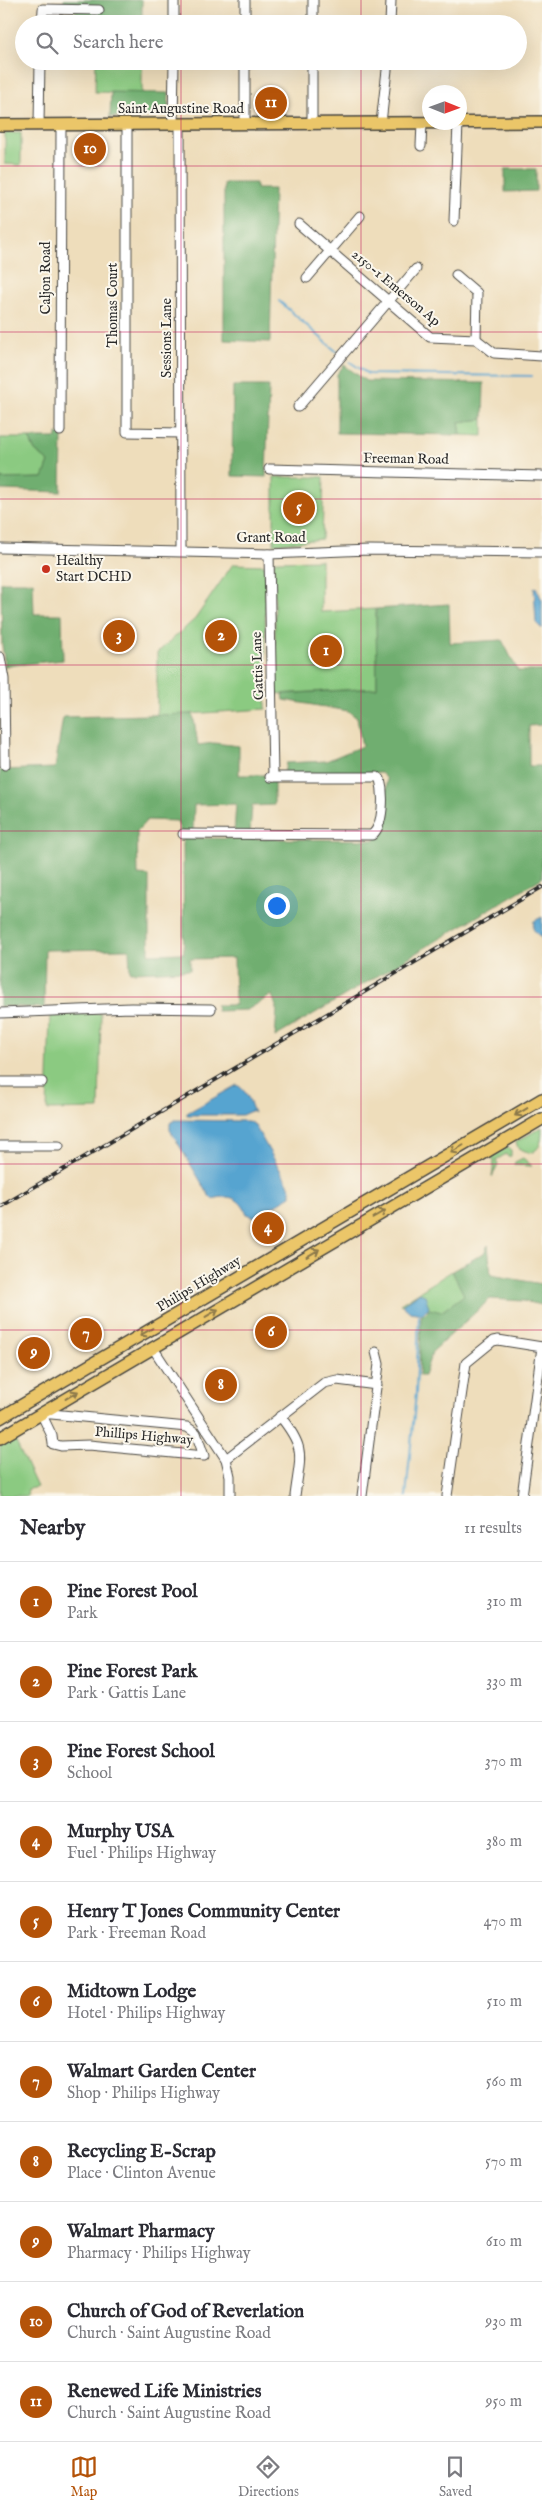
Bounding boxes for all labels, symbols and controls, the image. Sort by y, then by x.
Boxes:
search box [15,15,527,70]
icon: search [33,29,61,57]
text: Search here [73,31,164,55]
pin: 11 [255,84,287,122]
north arrow [422,85,467,130]
street label: Saint Augustine Road [118,100,244,118]
pin: 10 [74,130,106,168]
street label: Caljon Road [37,241,55,314]
street label: 2150-1 Emerson Ap [348,246,444,331]
street label: Thomas Court [104,262,122,347]
street label: Sessions Lane [158,297,176,378]
street label: Freeman Road [363,449,450,469]
pin: 5 [283,489,315,527]
street label: Grant Road [236,529,306,547]
place label: Healthy Start DCHD [56,552,132,586]
marker: Healthy Start DCHD [40,563,52,575]
pin: 3 [103,617,135,655]
pin: 2 [205,617,237,655]
street label: Gattis Lane [248,631,268,700]
pin: 1 [310,632,342,670]
your location [264,893,290,919]
one-way arrow [514,1107,528,1117]
one-way arrow [451,1145,465,1155]
pin: 4 [252,1209,284,1247]
one-way arrow [371,1209,386,1219]
one-way arrow [306,1248,320,1258]
street label: Philips Highway [154,1252,244,1316]
one-way arrow [205,1307,219,1317]
pin: 6 [255,1313,287,1351]
pin: 7 [70,1315,102,1353]
one-way arrow [139,1328,153,1338]
pin: 9 [18,1334,50,1372]
pin: 8 [205,1366,237,1404]
one-way arrow [65,1390,79,1400]
street label: Phillips Highway [94,1423,194,1449]
text: Nearby [20,1515,85,1542]
text: 11 results [464,1519,522,1539]
text: Pine Forest Pool [67,1580,197,1604]
text: 1 [33,1592,39,1612]
text: 310 m [486,1592,522,1612]
text: Park [67,1604,97,1624]
text: Pine Forest Park [67,1660,197,1684]
text: 2 [32,1672,40,1692]
text: 330 m [486,1672,522,1692]
text: Park · Gattis Lane [67,1684,186,1704]
text: Pine Forest School [67,1740,215,1764]
text: 3 [33,1752,39,1772]
text: 370 m [485,1752,522,1772]
text: School [67,1764,112,1784]
text: Murphy USA [67,1820,174,1844]
text: 4 [32,1832,40,1852]
text: 380 m [486,1832,522,1852]
text: Fuel · Philips Highway [67,1844,216,1864]
text: Henry T Jones Community Center [67,1900,340,1924]
text: 5 [33,1912,39,1932]
text: 470 m [483,1912,522,1932]
text: Park · Freeman Road [67,1924,206,1944]
text: Midtown Lodge [67,1980,196,2004]
text: 6 [33,1992,39,2012]
text: 510 m [487,1992,522,2012]
text: Hotel · Philips Highway [67,2004,225,2024]
text: Walmart Garden Center [67,2060,256,2084]
text: 7 [32,2072,40,2092]
text: 560 m [486,2072,522,2092]
text: Shop · Philips Highway [67,2084,220,2104]
text: Recycling E-Scrap [67,2140,216,2164]
text: 8 [33,2152,39,2172]
text: 570 m [485,2152,522,2172]
text: Place · Clinton Avenue [67,2164,216,2184]
text: Walmart Pharmacy [67,2220,215,2244]
text: 9 [33,2232,39,2252]
text: 610 m [486,2232,522,2252]
text: Pharmacy · Philips Highway [67,2244,251,2264]
text: Church of God of Reverlation [67,2300,304,2324]
text: 10 [29,2312,43,2332]
text: 930 m [485,2312,522,2332]
text: Church · Saint Augustine Road [67,2324,271,2344]
text: Renewed Life Ministries [67,2380,261,2404]
text: 11 [30,2392,42,2412]
text: 950 m [486,2392,522,2412]
text: Church · Saint Augustine Road [67,2404,271,2424]
tab: Map [70,2453,98,2501]
tab: Directions [238,2453,299,2501]
tab: Saved [439,2453,472,2501]

